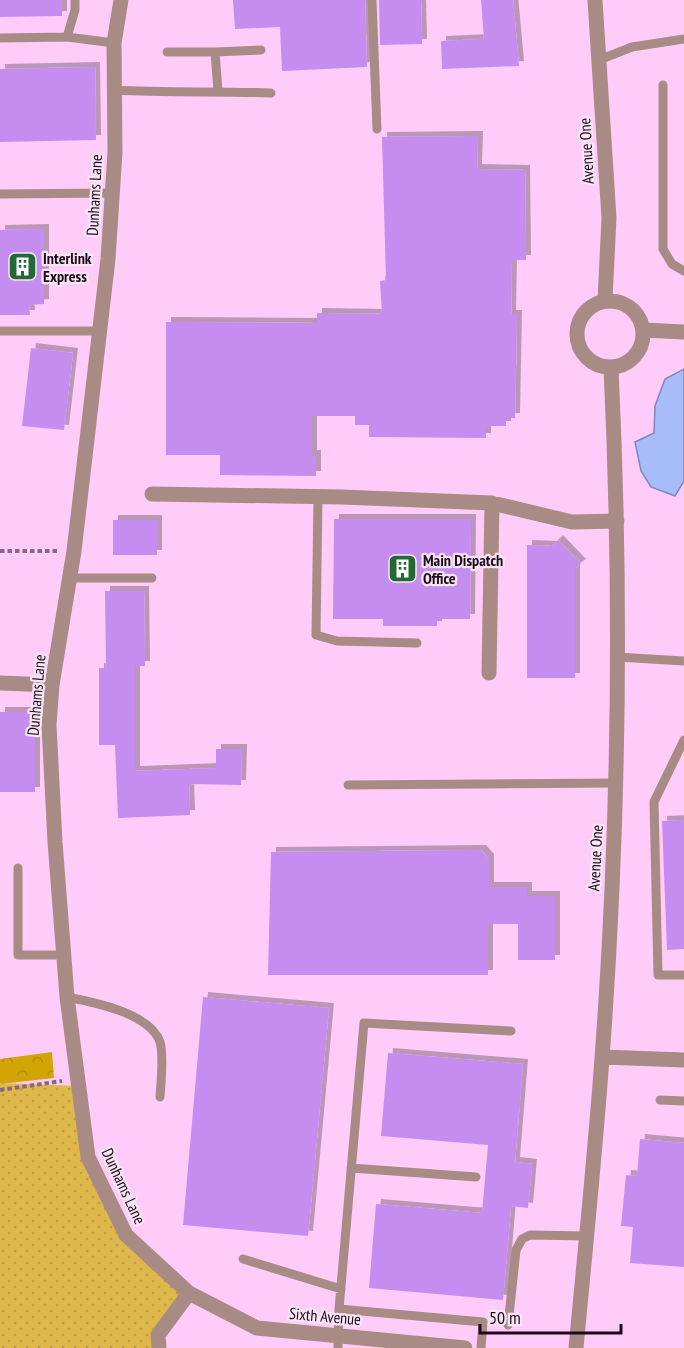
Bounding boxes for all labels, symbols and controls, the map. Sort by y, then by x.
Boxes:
street label: Avenue One [574,117,598,185]
street label: Dunhams Lane [82,154,106,236]
place label: Interlink Express [43,248,92,286]
building icon: Interlink Express [6,251,38,283]
place label: Main Dispatch Office [423,550,503,588]
building icon: Main Dispatch Office [386,553,418,585]
street label: Dunhams Lane [22,654,50,736]
street label: Avenue One [583,824,607,892]
street label: Dunhams Lane [98,1145,150,1227]
scale bar [480,1297,621,1335]
street label: Sixth Avenue [288,1303,362,1329]
text: 50 m [489,1306,521,1329]

